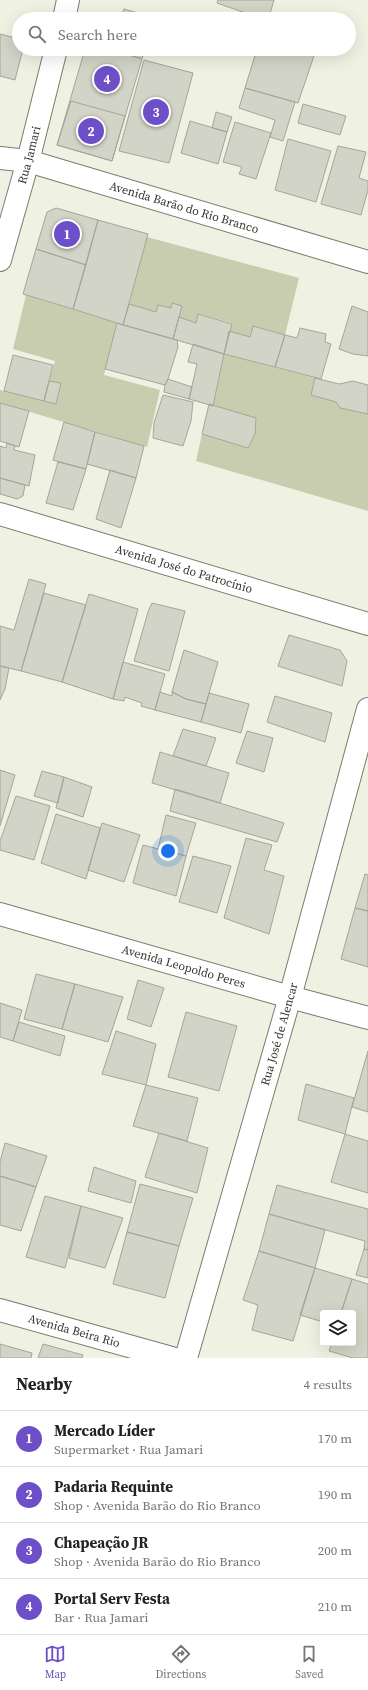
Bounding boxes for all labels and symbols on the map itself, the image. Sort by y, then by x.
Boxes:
pin: 4 [94,64,120,94]
pin: 3 [143,97,169,127]
pin: 2 [78,116,104,146]
street label: Rua Jamari [14,124,45,186]
street label: Avenida Barão do Rio Branco [108,178,261,237]
pin: 1 [54,219,80,249]
street label: Avenida José do Patrocínio [113,541,255,597]
your location [158,841,178,861]
street label: Avenida Leopoldo Peres [120,941,247,992]
street label: Rua José de Alencar [257,981,301,1087]
street label: Avenida Beira Rio [26,1310,122,1351]

